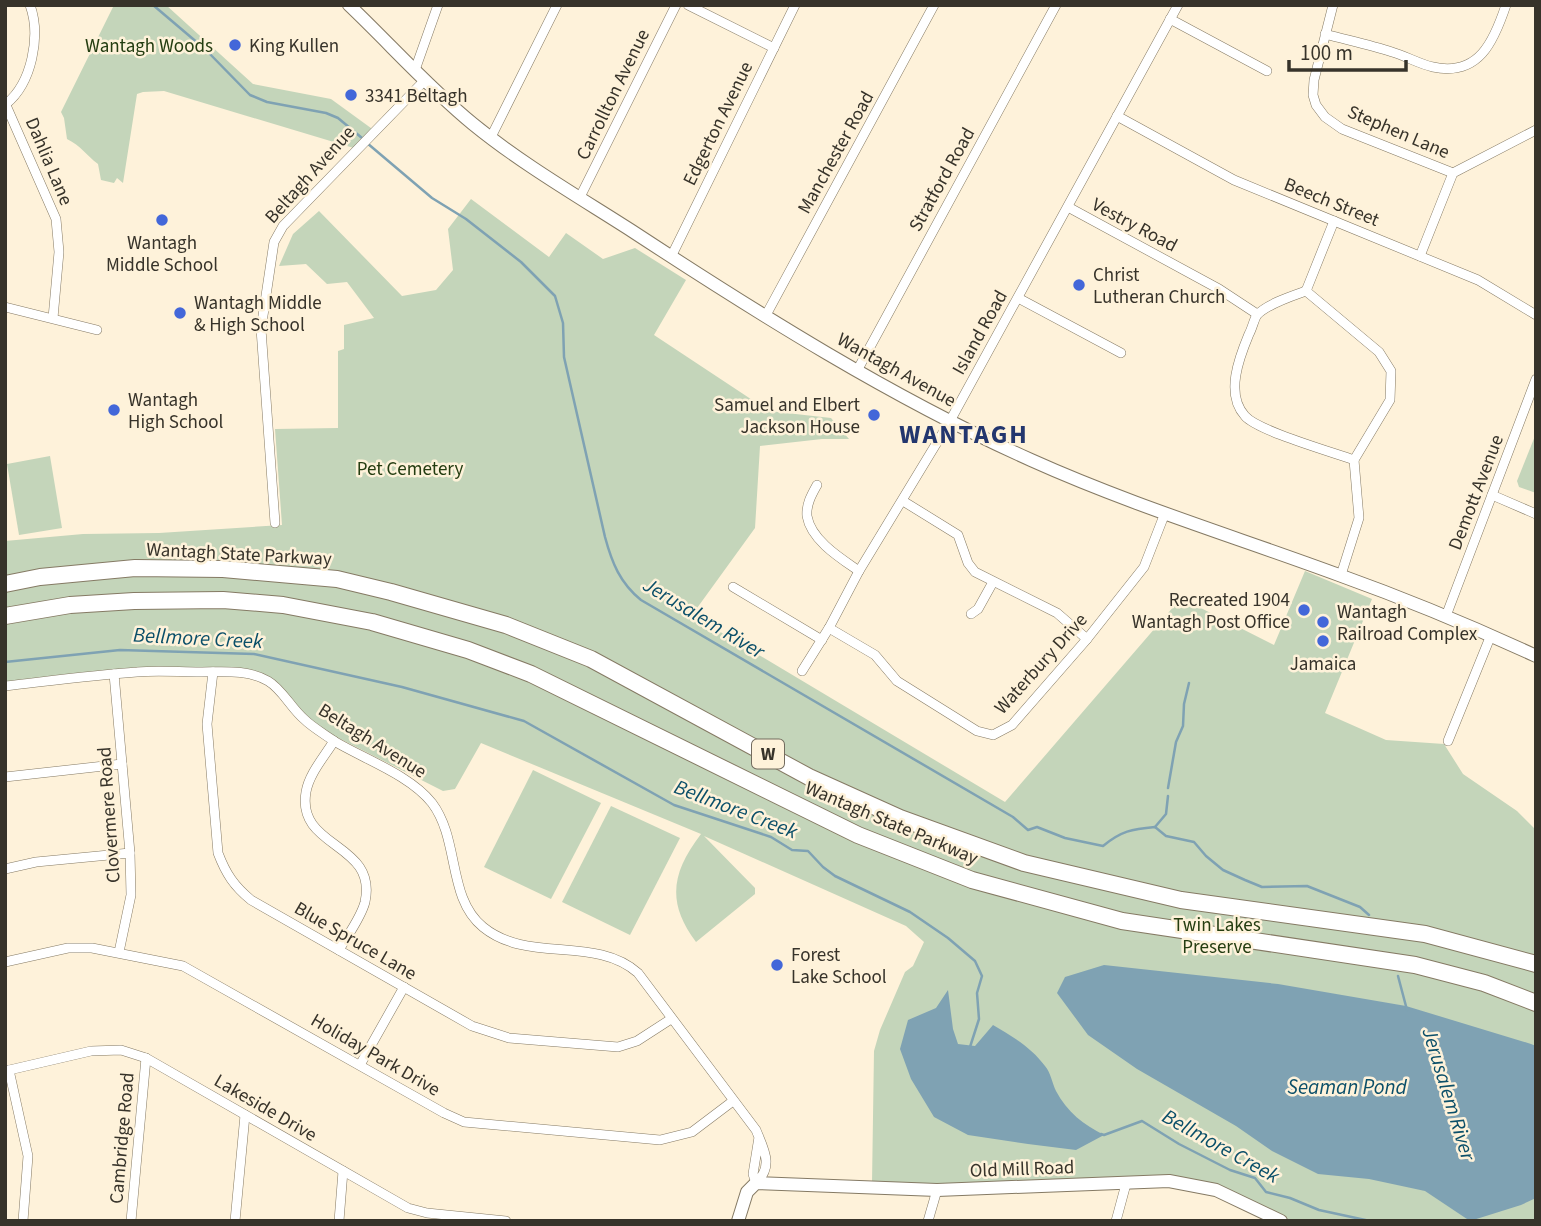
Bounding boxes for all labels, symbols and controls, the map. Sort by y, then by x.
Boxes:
street label: Carrollton Avenue [570,25,657,165]
scale bar [1289,28,1406,72]
park label: Wantagh Woods [85,33,213,60]
place label: King Kullen [249,33,339,60]
marker: King Kullen [227,37,243,53]
text: 100 m [1300,38,1353,68]
street label: Edgerton Avenue [677,57,760,190]
place label: 3341 Beltagh [365,83,468,110]
street label: Manchester Road [791,86,881,219]
marker: 3341 Beltagh [343,87,359,103]
street label: Stephen Lane [1343,99,1454,166]
street label: Dahlia Lane [18,113,79,210]
street label: Beltagh Avenue [259,120,361,230]
street label: Stratford Road [903,123,982,237]
street label: Beech Street [1280,171,1384,234]
street label: Vestry Road [1087,191,1182,259]
marker: Wantagh Middle School [154,212,170,228]
place label: Wantagh Middle School [106,230,218,279]
place label: Christ Lutheran Church [1093,262,1225,311]
marker: Christ Lutheran Church [1071,277,1087,293]
street label: Island Road [946,286,1015,380]
place label: Wantagh Middle & High School [194,290,322,339]
marker: Wantagh Middle & High School [172,305,188,321]
street label: Wantagh Avenue [832,326,961,414]
place label: Wantagh High School [128,387,224,436]
place label: Samuel and Elbert Jackson House [714,392,861,441]
marker: Wantagh High School [106,402,122,418]
marker: Samuel and Elbert Jackson House [866,407,882,423]
district label: WANTAGH [899,416,1029,453]
street label: Demott Avenue [1442,431,1511,554]
park label: Pet Cemetery [357,456,463,483]
street label: Wantagh State Parkway [145,536,332,573]
water label: Jerusalem River [637,569,771,667]
place label: Recreated 1904 Wantagh Post Office [1132,587,1290,636]
place label: Wantagh Railroad Complex [1337,599,1478,648]
marker: Recreated 1904 Wantagh Post Office [1296,602,1312,618]
street label: Waterbury Drive [988,607,1094,721]
marker: Wantagh Railroad Complex [1315,614,1331,630]
water label: Bellmore Creek [132,620,265,656]
marker: Jamaica [1315,633,1331,649]
place label: Jamaica [1290,651,1356,678]
street label: Beltagh Avenue [313,697,432,785]
road number: W [752,740,784,768]
street label: Clovermere Road [91,746,128,884]
water label: Bellmore Creek [670,772,803,847]
street label: Wantagh State Parkway [801,775,982,872]
street label: Blue Spruce Lane [289,895,421,987]
park label: Twin Lakes Preserve [1173,912,1261,961]
place label: Forest Lake School [791,942,887,991]
marker: Forest Lake School [769,957,785,973]
street label: Holiday Park Drive [305,1007,445,1103]
water label: Jerusalem River [1414,1023,1484,1165]
street label: Lakeside Drive [209,1068,322,1149]
street label: Cambridge Road [103,1071,142,1205]
water label: Seaman Pond [1287,1072,1408,1102]
water label: Bellmore Creek [1157,1101,1286,1191]
street label: Old Mill Road [969,1154,1075,1185]

